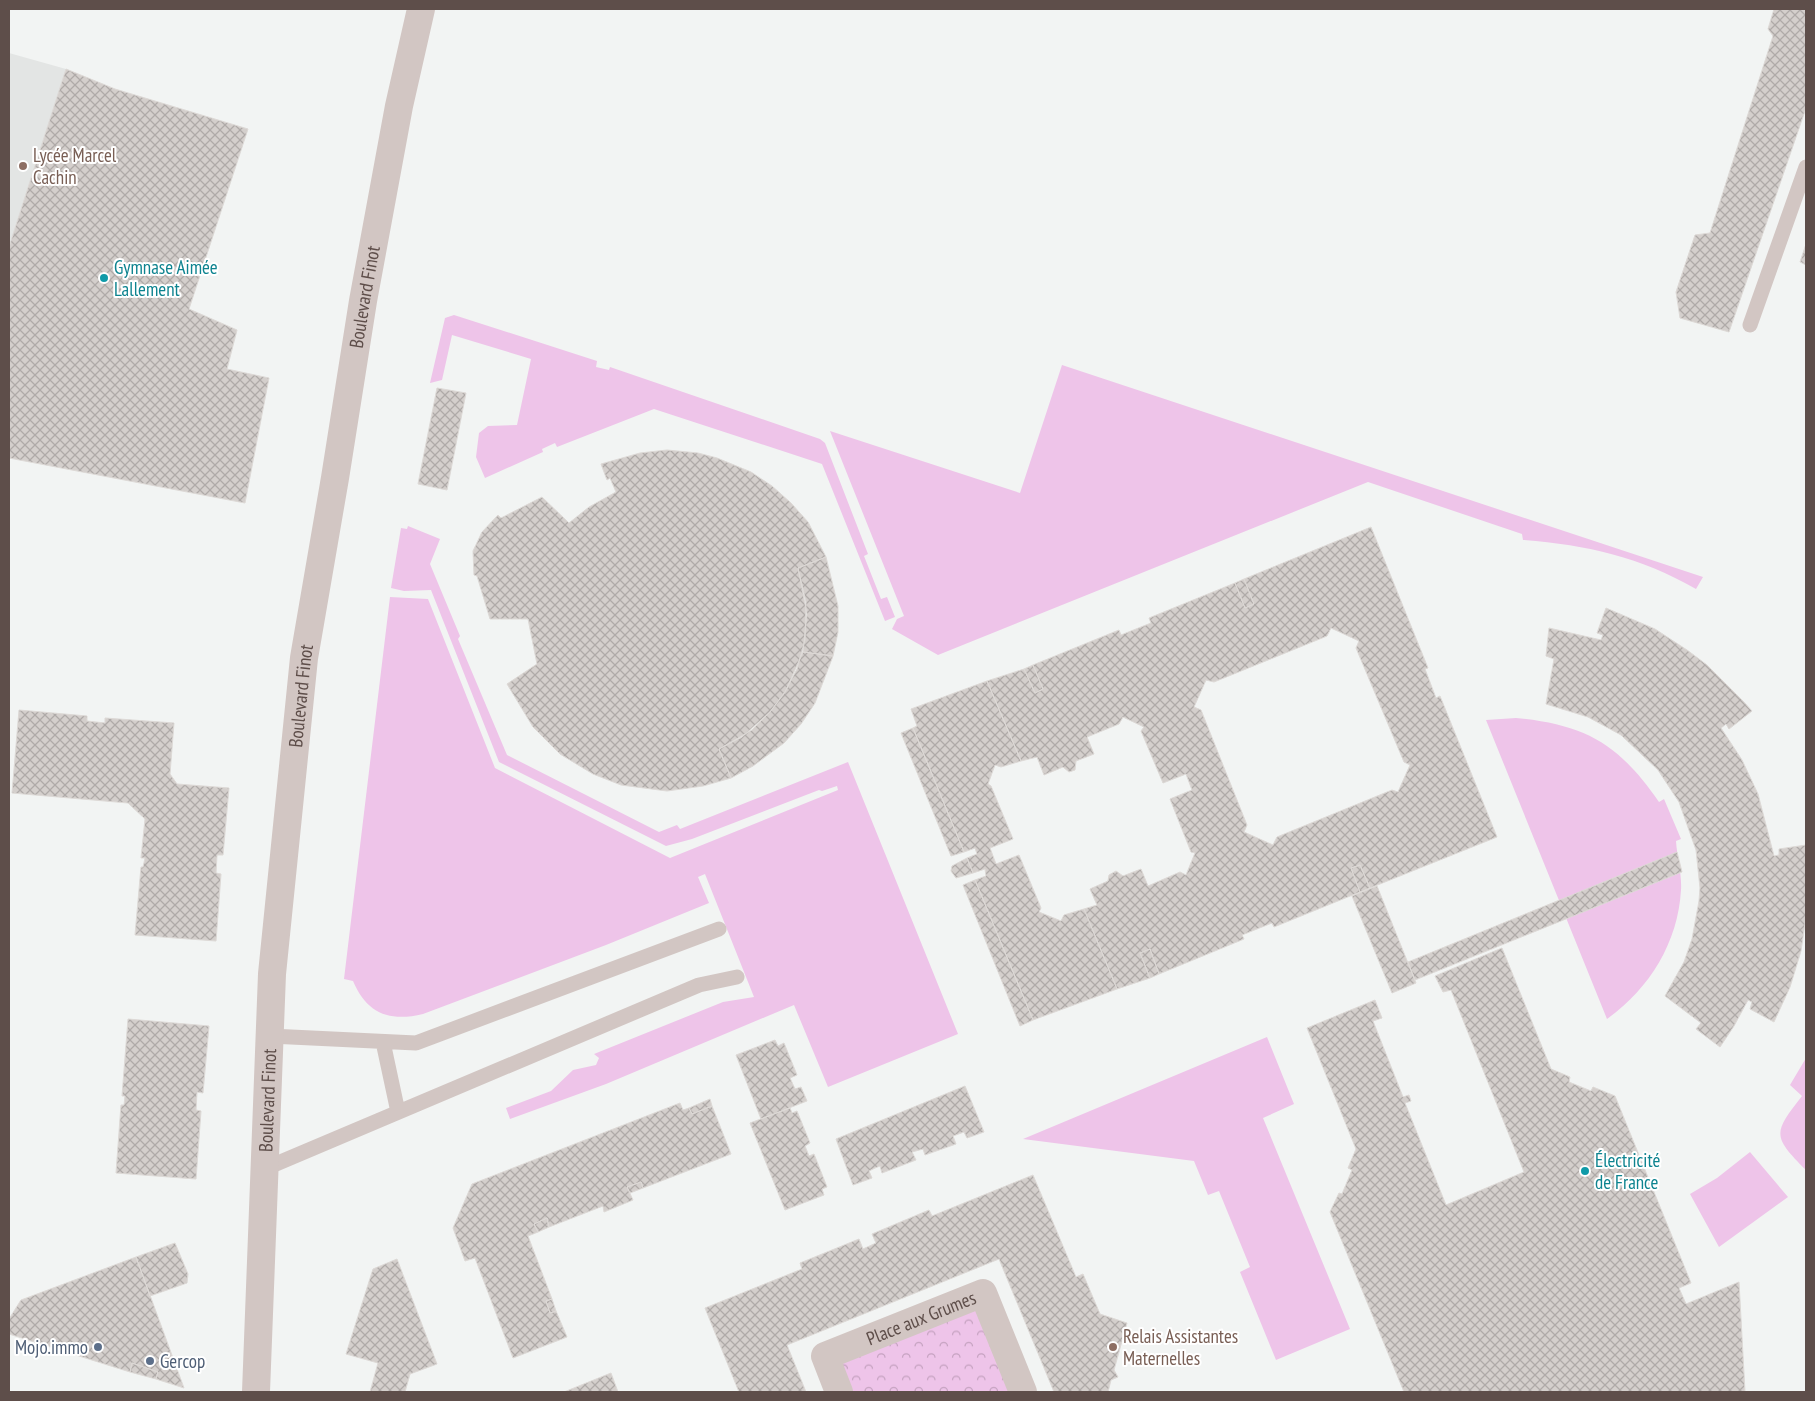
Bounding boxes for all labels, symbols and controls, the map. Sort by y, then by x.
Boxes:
place label: Lycée Marcel Cachin [33,143,117,189]
marker: Lycée Marcel Cachin [17,160,29,172]
street label: Boulevard Finot [344,243,385,350]
place label: Gymnase Aimée Lallement [114,255,218,301]
marker: Gymnase Aimée Lallement [98,272,110,284]
street label: Boulevard Finot [283,642,318,748]
street label: Boulevard Finot [253,1047,281,1152]
place label: Électricité de France [1595,1148,1661,1194]
marker: Électricité de France [1579,1165,1591,1177]
street label: Place aux Grumes [863,1285,979,1350]
place label: Relais Assistantes Maternelles [1123,1324,1238,1370]
place label: Mojo.immo [15,1335,88,1359]
marker: Mojo.immo [92,1341,104,1353]
marker: Relais Assistantes Maternelles [1107,1341,1119,1353]
place label: Gercop [160,1349,205,1373]
marker: Gercop [144,1355,156,1367]

